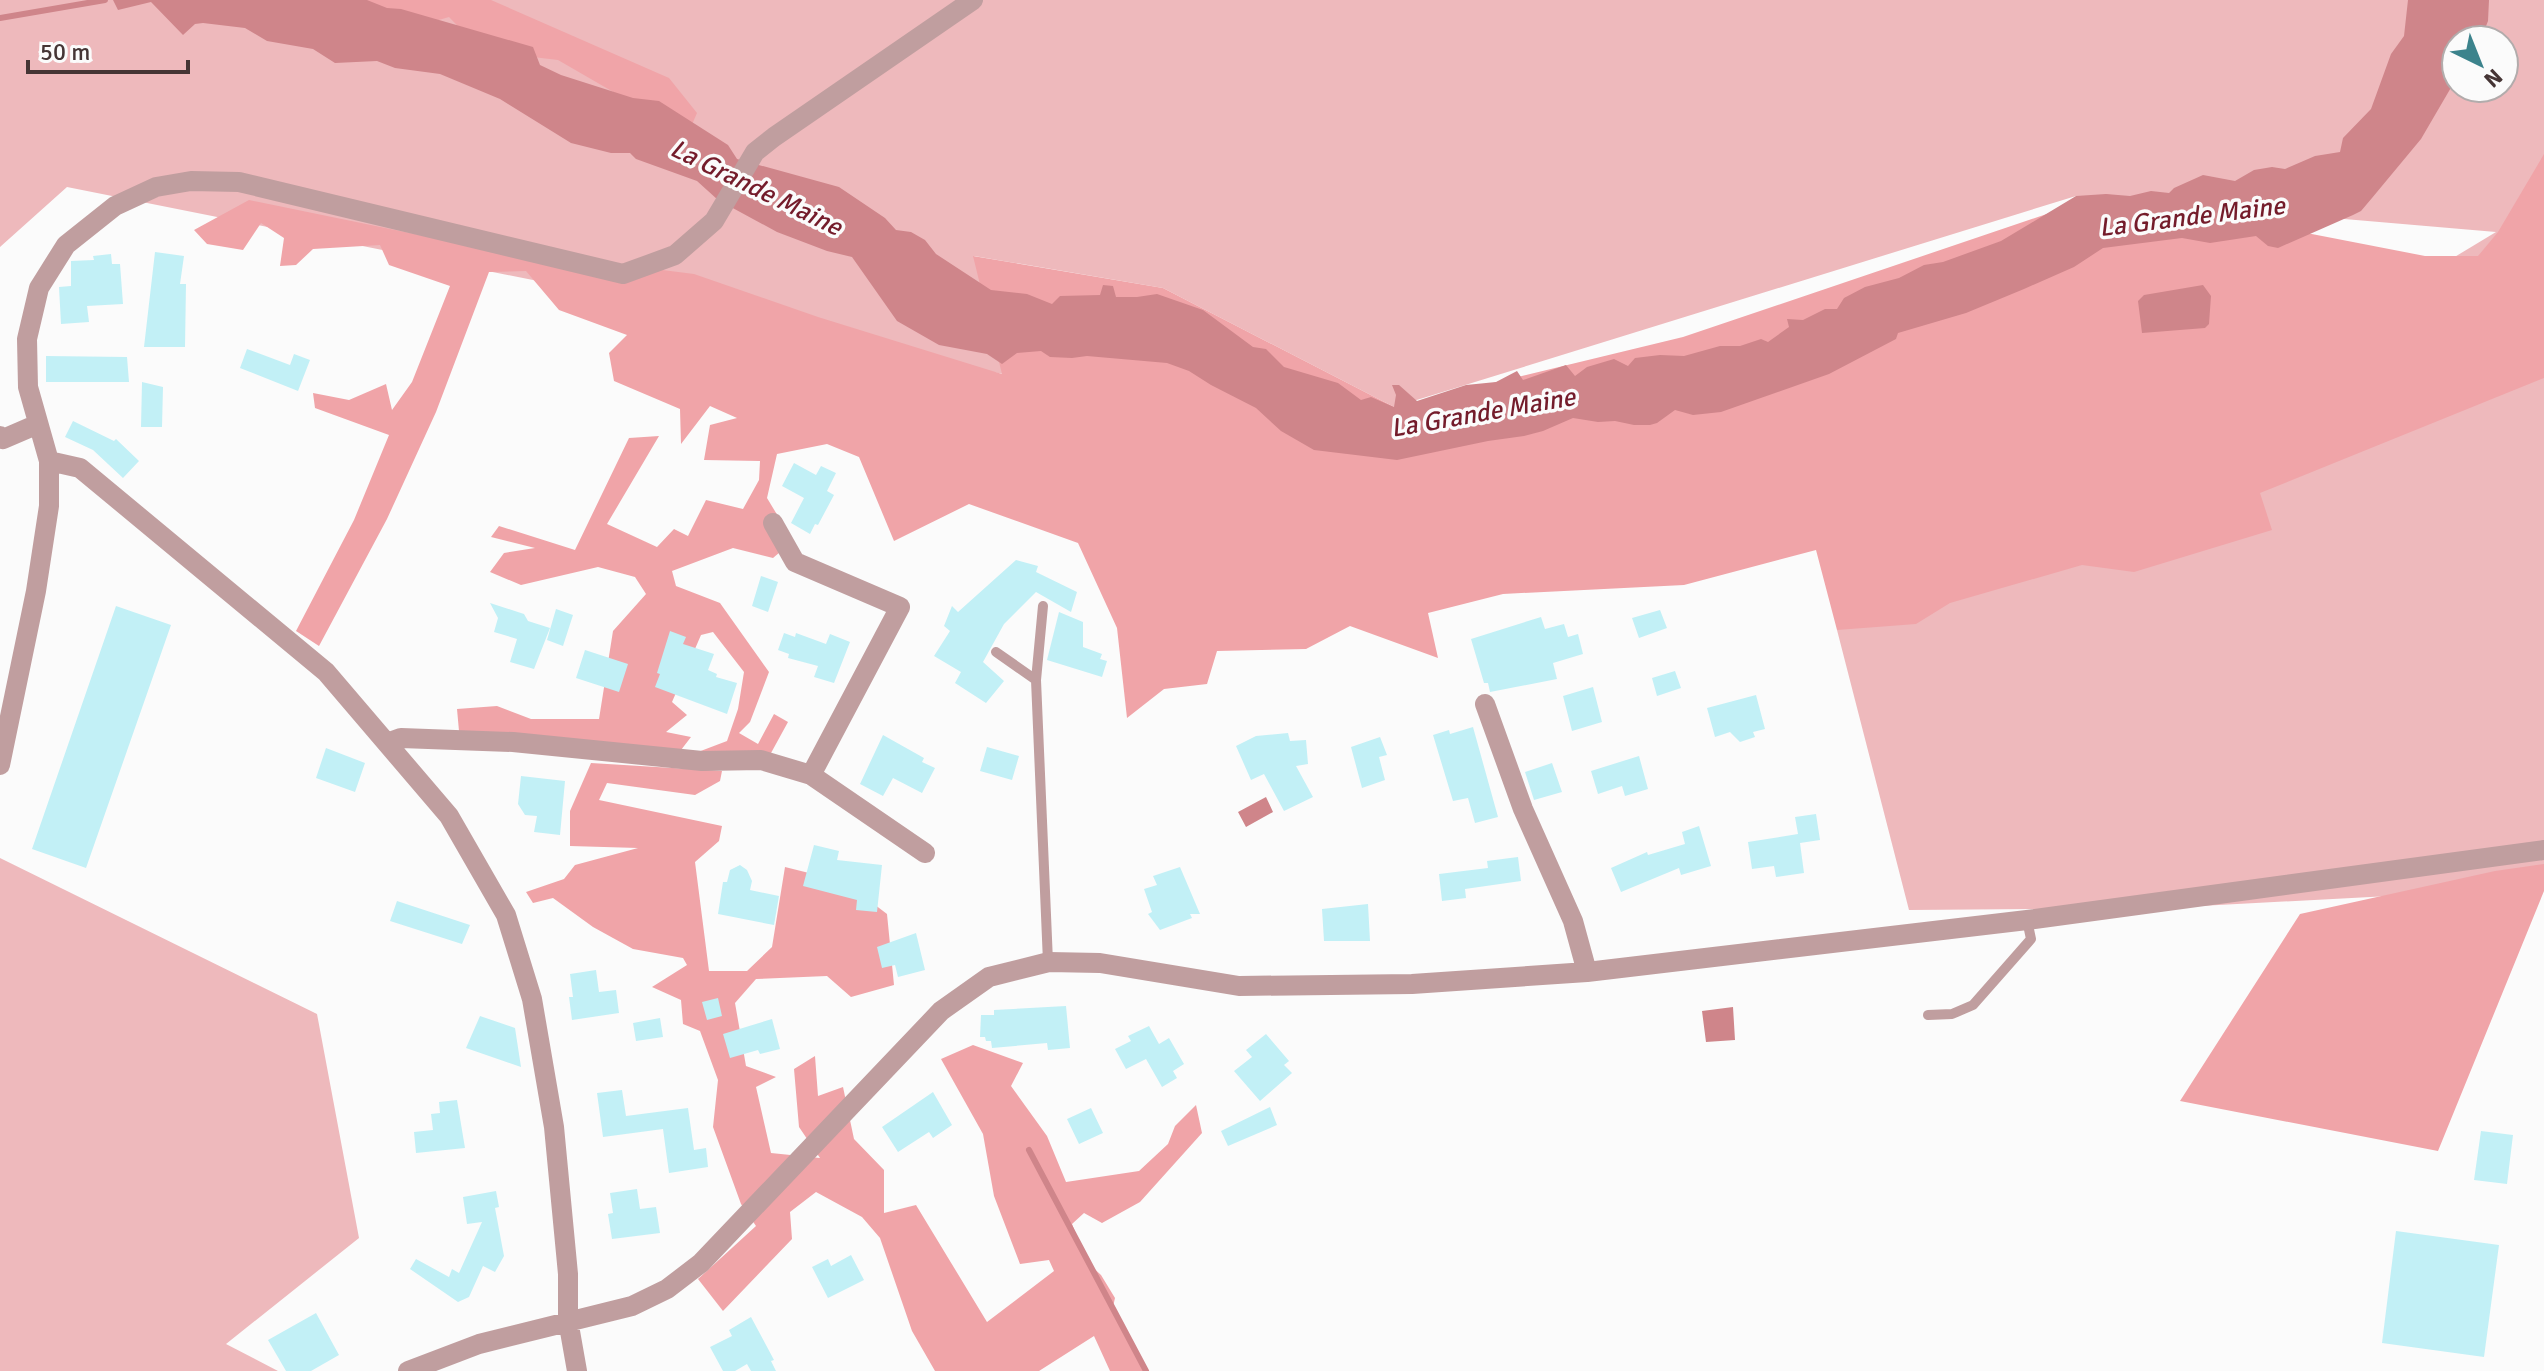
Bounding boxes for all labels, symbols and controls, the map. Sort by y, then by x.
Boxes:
scale bar [28,24,188,74]
north arrow [2440,24,2520,104]
text: 50 m [40,37,90,67]
text: N [2478,63,2508,93]
water label: La Grande Maine [665,133,849,244]
water label: La Grande Maine [2097,190,2289,244]
water label: La Grande Maine [1388,381,1580,445]

